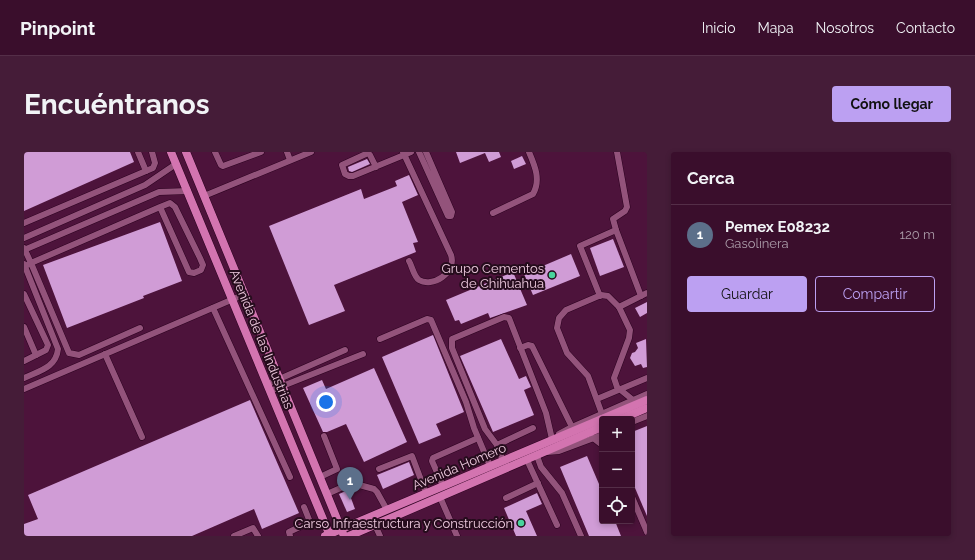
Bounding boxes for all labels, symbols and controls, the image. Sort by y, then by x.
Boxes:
text: Pinpoint [20,17,95,39]
text: Inicio [702,20,735,36]
text: Mapa [757,20,794,36]
text: Nosotros [816,20,874,36]
text: Contacto [896,20,955,36]
button: Cómo llegar [832,86,951,122]
text: Encuéntranos [24,88,210,121]
text: Cerca [687,168,735,188]
text: Pemex E08232 [725,218,830,236]
text: 1 [697,227,703,242]
text: 120 m [899,227,935,242]
text: Gasolinera [725,236,789,251]
place label: Grupo Cementos de Chihuahua [441,261,544,291]
street label: Avenida de las Industrias [227,267,296,411]
marker: Grupo Cementos de Chihuahua [547,270,557,280]
button: Guardar [687,276,807,312]
button: Compartir [815,276,935,312]
your location [316,392,336,412]
map controls [599,416,635,524]
button: + [599,416,635,452]
street label: Avenida Homero [410,440,509,493]
button: − [599,452,635,488]
pin: 1 [337,467,363,500]
button: locate [599,488,635,524]
place label: Carso Infraestructura y Construcción [295,516,513,531]
marker: Carso Infraestructura y Construcción [516,518,526,528]

